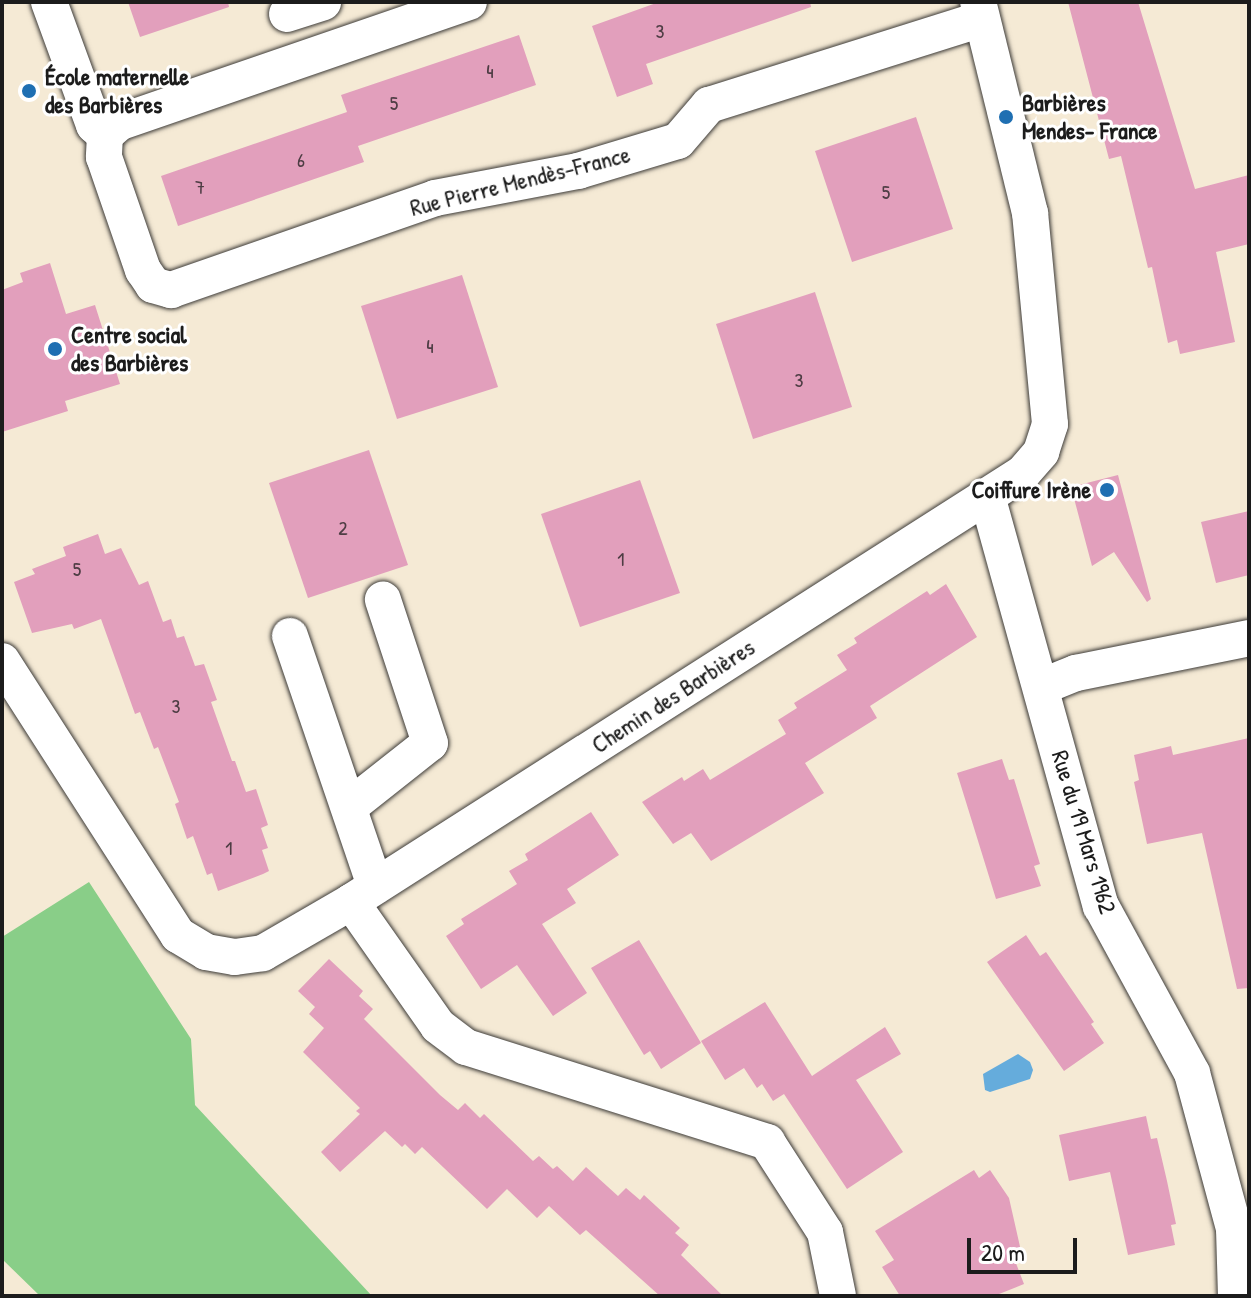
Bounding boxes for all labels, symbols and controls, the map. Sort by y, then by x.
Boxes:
house number: 3 [656,18,664,42]
house number: 4 [486,58,494,82]
place label: École maternelle des Barbières [45,63,189,119]
marker: École maternelle des Barbières [20,82,38,100]
place label: Barbières Mendes- France [1022,89,1157,145]
house number: 5 [390,90,398,114]
marker: Barbières Mendes- France [997,108,1015,126]
street label: Rue Pierre Mendès-France [407,140,633,222]
house number: 6 [297,147,305,171]
house number: 7 [195,174,205,198]
house number: 5 [882,179,890,203]
place label: Centre social des Barbières [71,321,188,377]
house number: 4 [426,333,434,357]
marker: Centre social des Barbières [46,340,64,358]
house number: 3 [795,367,803,391]
place label: Coiffure Irène [971,476,1091,504]
marker: Coiffure Irène [1098,481,1116,499]
house number: 2 [338,515,348,539]
house number: 1 [617,546,625,570]
house number: 5 [73,556,81,580]
street label: Chemin des Barbières [586,633,760,759]
house number: 3 [172,693,180,717]
street label: Rue du 19 Mars 1962 [1046,747,1122,917]
house number: 1 [225,835,233,859]
scale bar [971,1222,1081,1272]
text: 20 m [981,1236,1025,1268]

